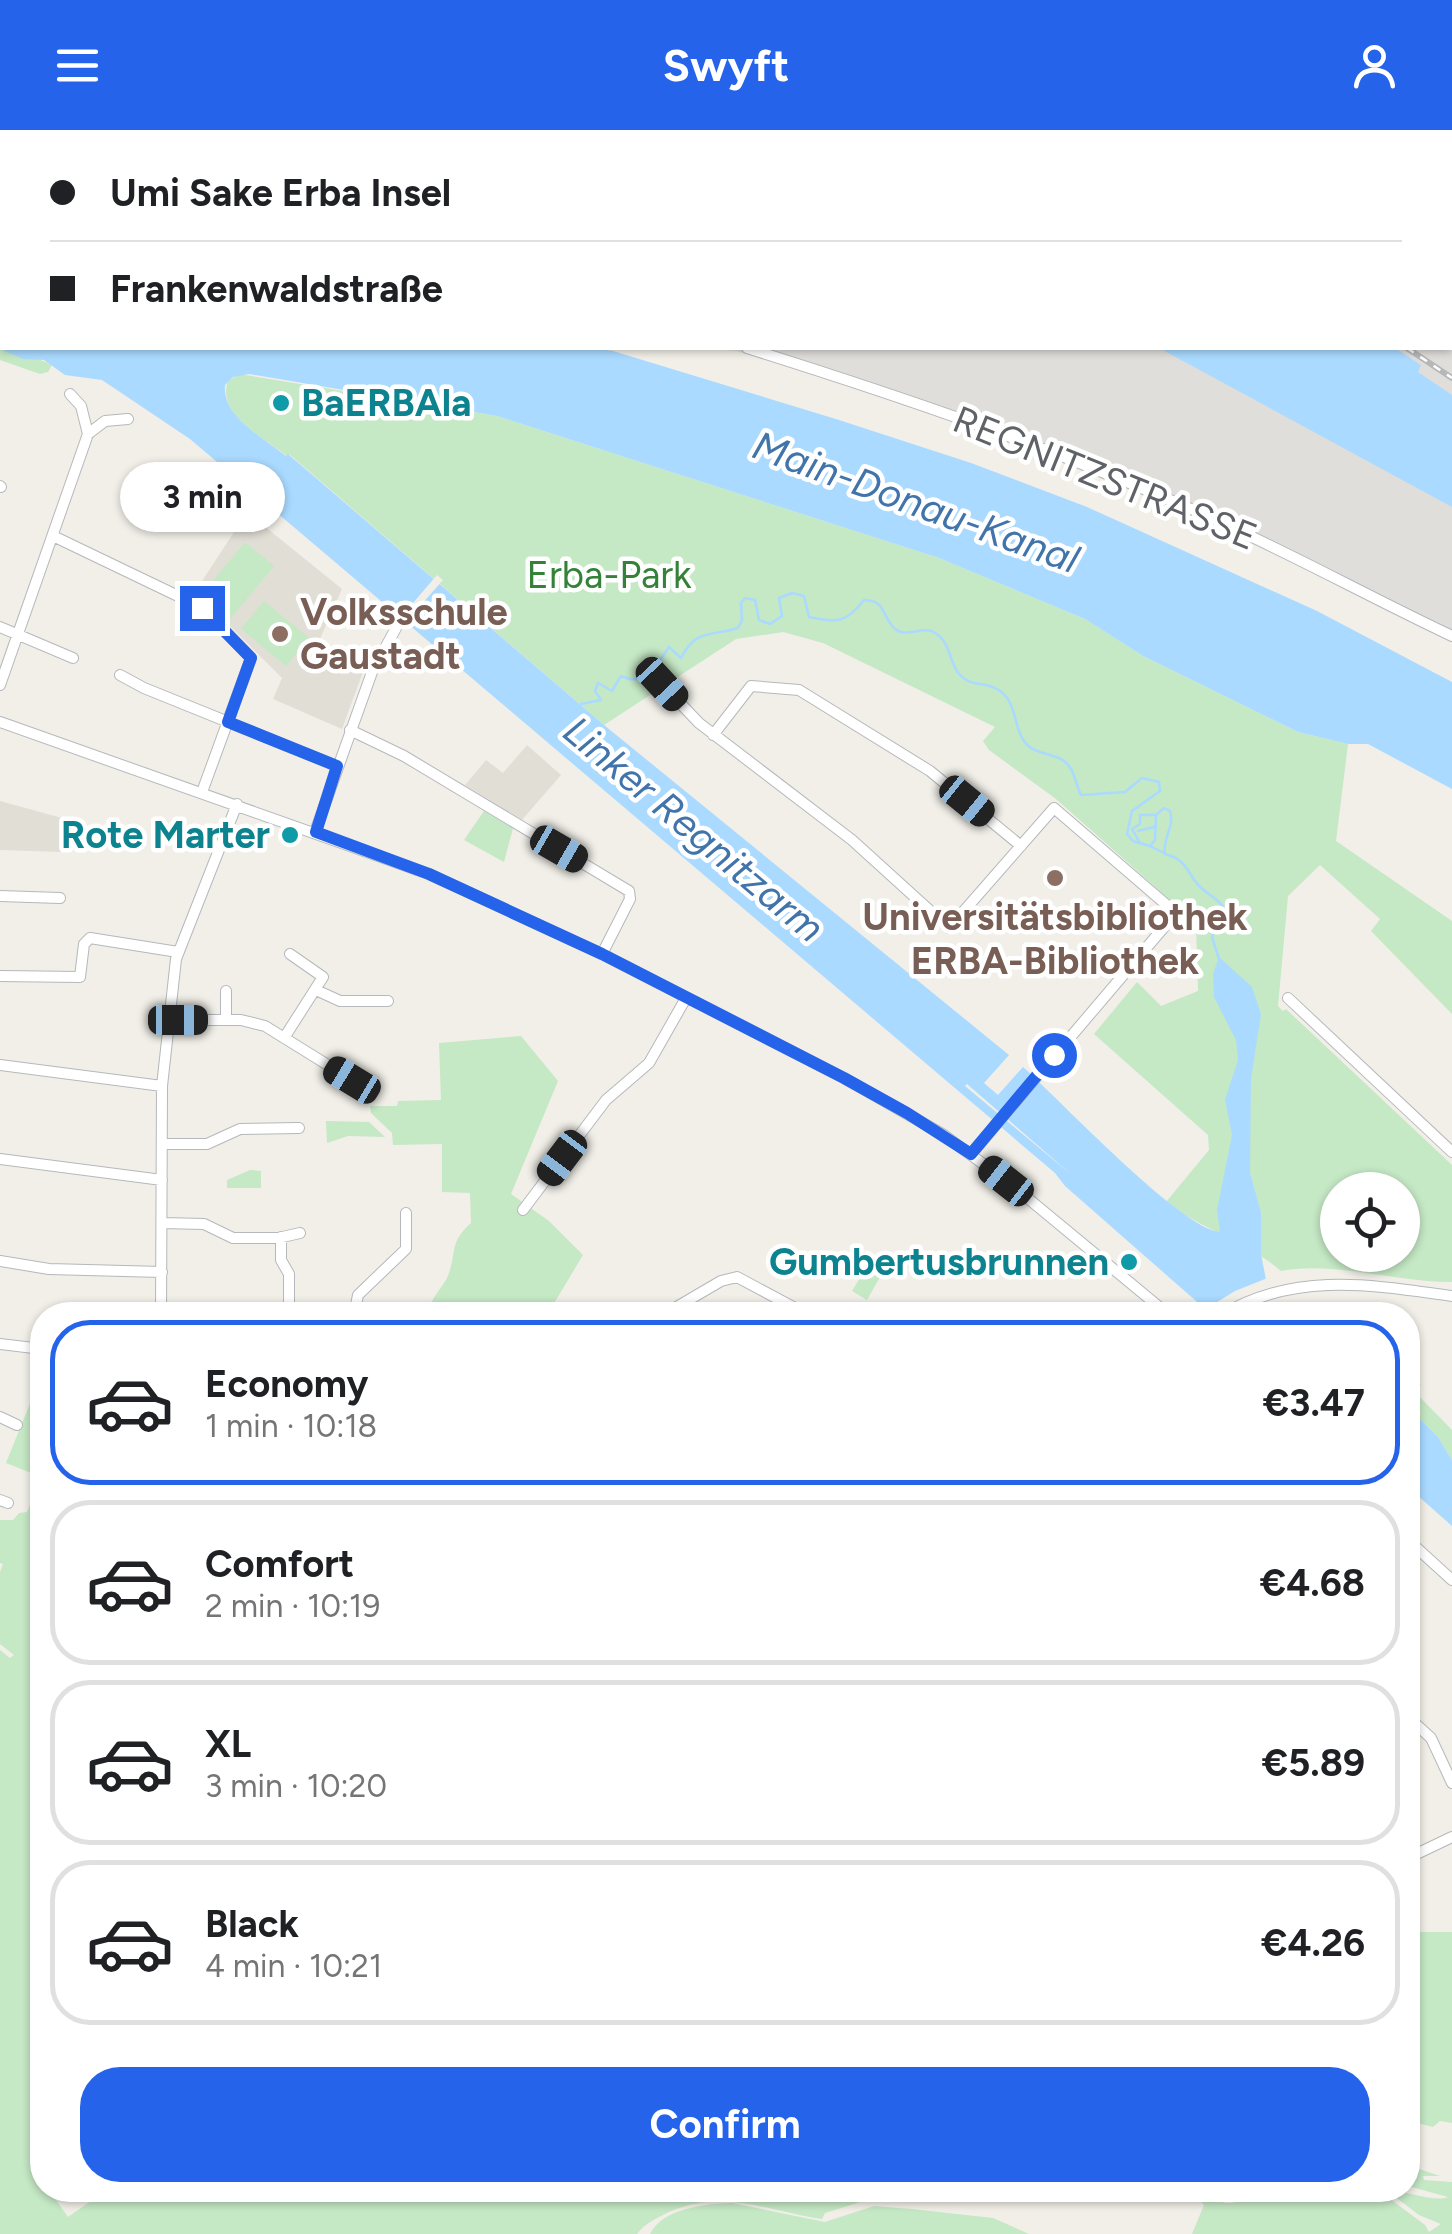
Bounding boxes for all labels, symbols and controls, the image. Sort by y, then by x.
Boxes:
icon: menu [50,38,105,93]
text: Swyft [663,38,789,92]
icon: person [1347,38,1402,93]
text: Umi Sake Erba Insel [110,170,451,216]
text: Frankenwaldstraße [110,266,443,312]
place label: BaERBAla [301,380,471,426]
marker: BaERBAla [270,392,292,414]
street label: REGNITZSTRASSE [947,396,1263,560]
water label: Main-Donau-Kanal [746,421,1087,584]
callout: 3 min [120,463,284,533]
text: 3 min [163,478,242,516]
park label: Erba-Park [526,552,692,598]
route end [180,586,225,631]
place label: Volksschule Gaustadt [300,589,508,679]
marker: Volksschule Gaustadt [269,623,291,645]
car [631,652,693,716]
water label: Linker Regnitzarm [554,706,834,952]
car [934,770,1000,832]
place label: Rote Marter [61,812,270,858]
car [526,821,592,877]
marker: Rote Marter [279,824,301,846]
marker: Universitätsbibliothek ERBA-Bibliothek [1044,867,1066,889]
place label: Universitätsbibliothek ERBA-Bibliothek [862,894,1248,984]
car [148,1005,208,1035]
route start [1032,1033,1077,1078]
car [319,1052,385,1108]
car [532,1125,592,1191]
car [973,1151,1039,1211]
map controls [1320,1172,1420,1272]
button: locate [1320,1172,1420,1272]
place label: Gumbertusbrunnen [769,1239,1109,1285]
marker: Gumbertusbrunnen [1118,1251,1140,1273]
icon: car [85,1358,175,1448]
text: Economy [205,1361,368,1407]
text: €3.47 [1263,1380,1365,1426]
text: 1 min · 10:18 [205,1407,377,1445]
icon: car [85,1538,175,1628]
text: Comfort [205,1541,354,1587]
text: €4.68 [1260,1560,1365,1606]
text: 2 min · 10:19 [205,1587,380,1625]
icon: car [85,1718,175,1808]
text: XL [205,1721,251,1767]
text: €5.89 [1262,1740,1365,1786]
text: 3 min · 10:20 [205,1767,387,1805]
icon: car [85,1898,175,1988]
text: Black [205,1901,299,1947]
text: €4.26 [1261,1920,1365,1966]
text: 4 min · 10:21 [205,1947,382,1985]
button: Confirm [80,2067,1370,2182]

